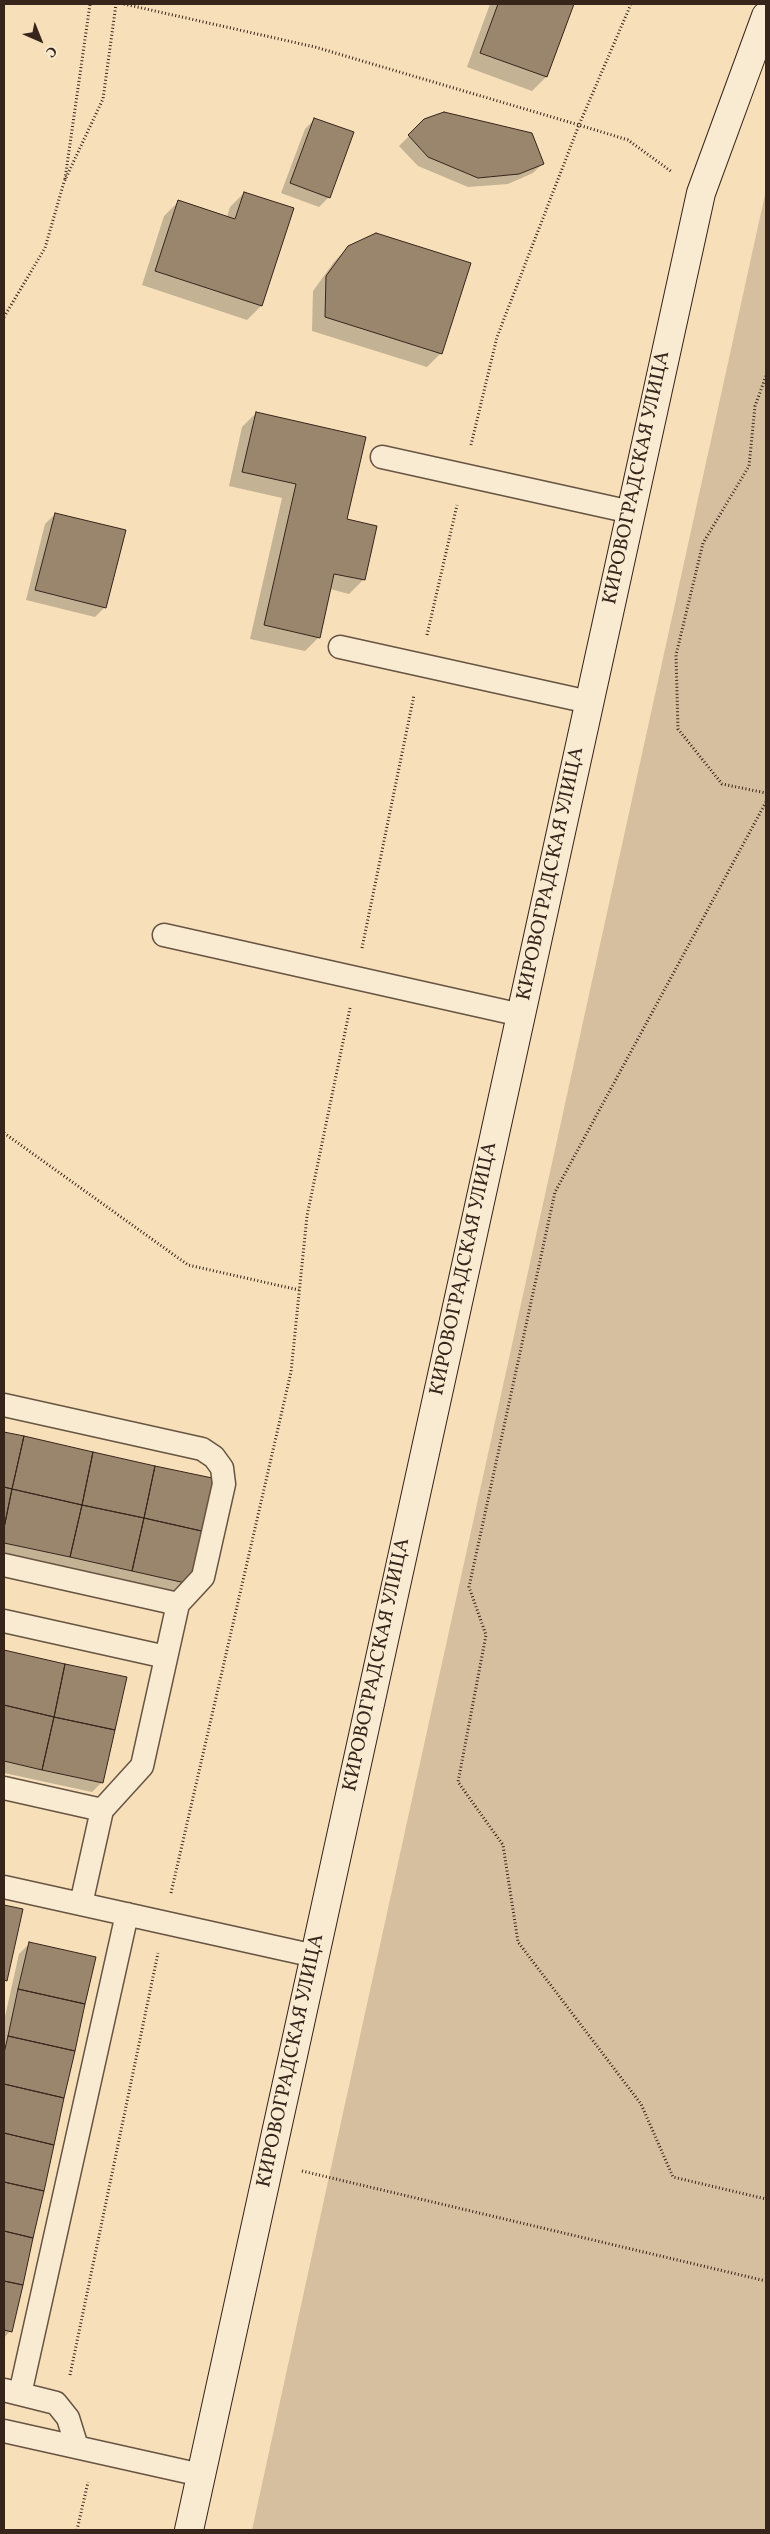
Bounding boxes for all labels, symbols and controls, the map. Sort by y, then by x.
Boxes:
north arrow [15,15,65,65]
text: С [41,41,61,61]
street label: КИРОВОГРАДСКАЯ УЛИЦА [599,349,677,607]
street label: КИРОВОГРАДСКАЯ УЛИЦА [513,745,591,1003]
street label: КИРОВОГРАДСКАЯ УЛИЦА [426,1140,504,1398]
street label: КИРОВОГРАДСКАЯ УЛИЦА [339,1536,417,1794]
street label: КИРОВОГРАДСКАЯ УЛИЦА [253,1932,331,2190]

